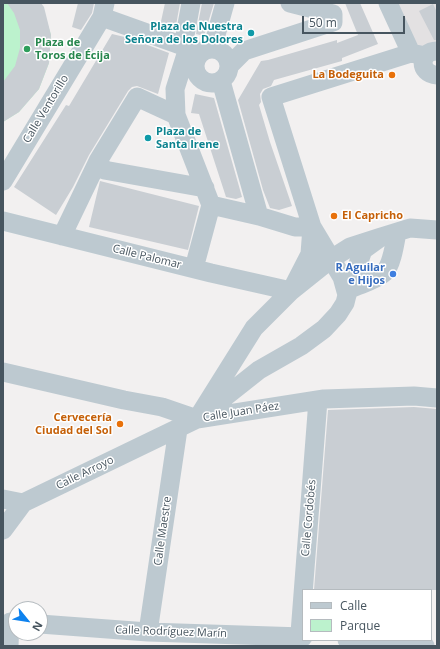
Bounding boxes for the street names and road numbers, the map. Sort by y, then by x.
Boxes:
street label: Calle Ventorillo [20,73,72,145]
street label: Calle Palomar [111,242,183,272]
street label: Calle Juan Páez [202,399,280,425]
street label: Calle Arroyo [54,453,116,493]
street label: Calle Cordobés [299,479,319,557]
street label: Calle Maestre [152,496,174,566]
street label: Calle Rodríguez Marín [115,623,227,641]

